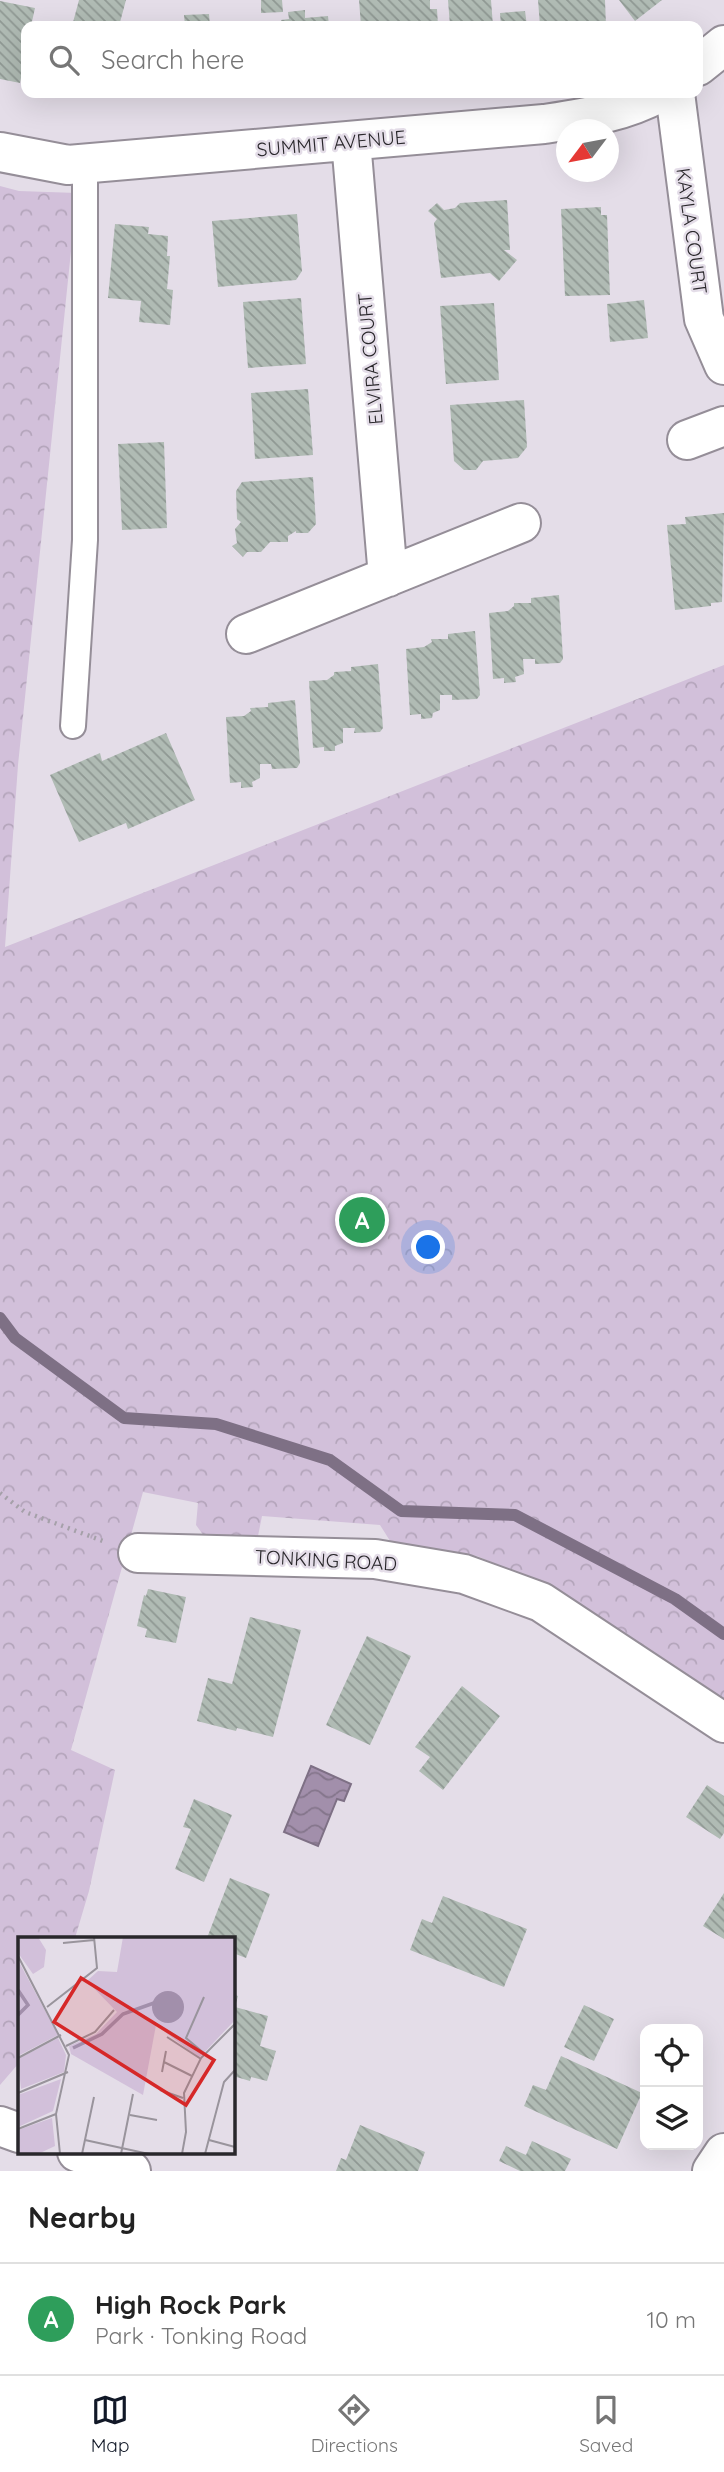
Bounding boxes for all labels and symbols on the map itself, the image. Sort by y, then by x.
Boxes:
north arrow [556,119,619,182]
street label: SUMMIT AVENUE [256,125,406,161]
street label: KAYLA COURT [671,166,713,296]
street label: ELVIRA COURT [352,292,388,426]
pin: A [339,1194,385,1246]
your location [411,1230,445,1264]
street label: TONKING ROAD [254,1544,398,1576]
inset map [18,1937,234,2154]

